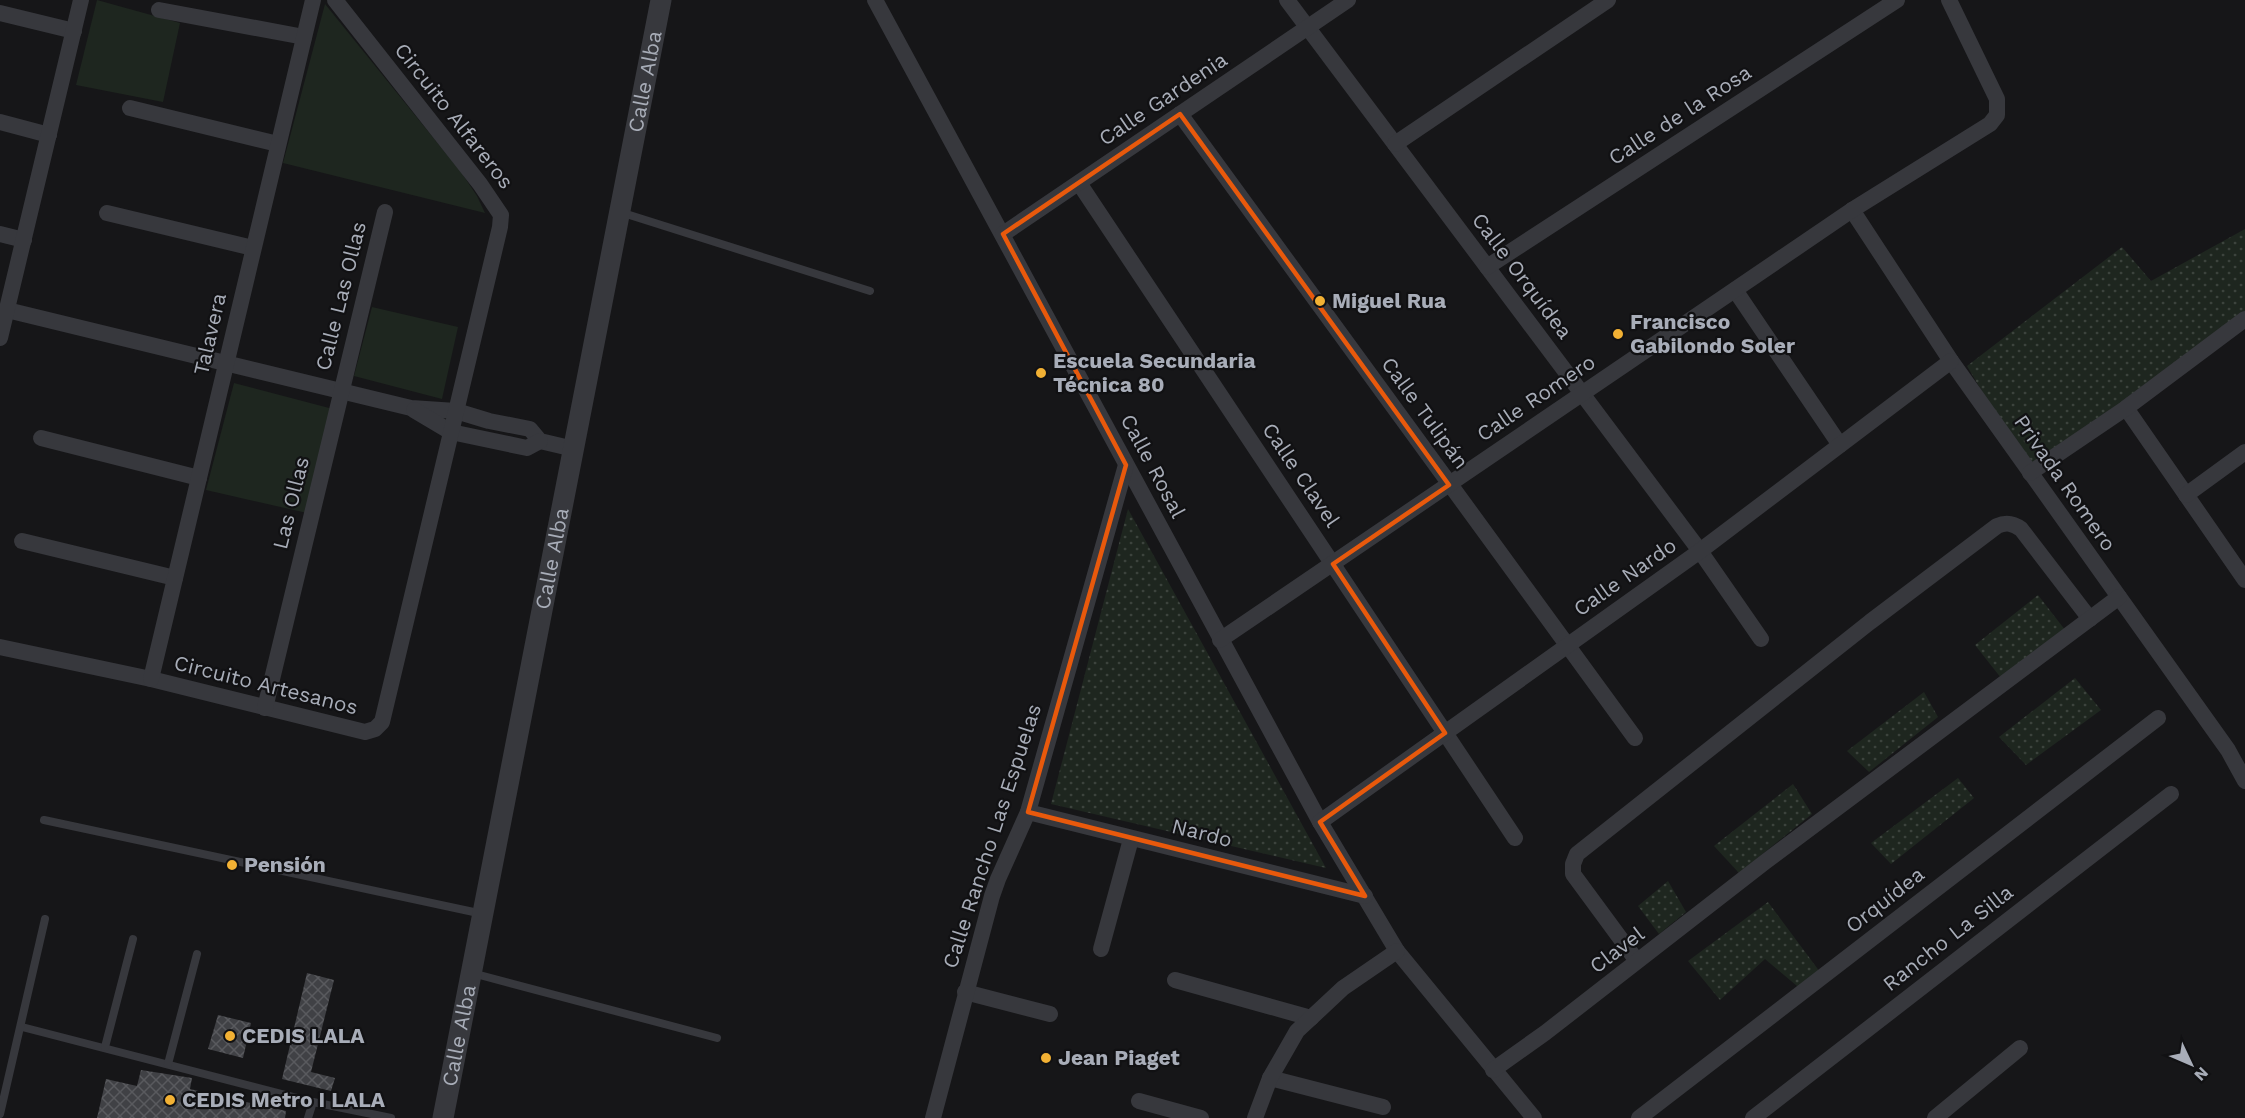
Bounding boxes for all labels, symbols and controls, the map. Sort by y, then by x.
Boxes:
street label: Calle Alba [622,28,667,134]
street label: Circuito Alfareros [390,38,519,194]
street label: Calle Gardenia [1094,46,1232,151]
street label: Calle de la Rosa [1604,59,1756,170]
street label: Calle Orquídea [1467,208,1578,344]
street label: Calle Las Ollas [310,219,371,373]
place label: Miguel Rua [1332,288,1447,313]
street label: Talavera [188,290,231,377]
marker: Miguel Rua [1313,294,1327,308]
place label: Francisco Gabilondo Soler [1630,309,1795,358]
marker: Francisco Gabilondo Soler [1611,327,1625,341]
place label: Escuela Secundaria Técnica 80 [1053,348,1257,397]
street label: Calle Romero [1472,349,1600,446]
street label: Calle Tulipán [1376,352,1474,474]
marker: Escuela Secundaria Técnica 80 [1034,366,1048,380]
street label: Calle Rosal [1116,410,1192,522]
street label: Privada Romero [2009,410,2122,556]
street label: Calle Clavel [1257,418,1346,532]
street label: Las Ollas [267,454,314,552]
street label: Calle Alba [529,505,574,611]
street label: Calle Nardo [1569,532,1681,621]
street label: Circuito Artesanos [172,650,361,719]
street label: Calle Rancho Las Espuelas [937,700,1046,971]
street label: Nardo [1169,813,1235,852]
place label: Pensión [244,852,326,877]
marker: Pensión [225,858,239,872]
street label: Orquídea [1840,861,1929,938]
street label: Rancho La Silla [1878,879,2018,996]
street label: Clavel [1584,921,1649,978]
street label: Calle Alba [436,982,481,1088]
place label: CEDIS LALA [242,1023,365,1048]
marker: CEDIS LALA [223,1029,237,1043]
north arrow [2161,1034,2221,1094]
place label: Jean Piaget [1058,1045,1180,1070]
marker: Jean Piaget [1039,1051,1053,1065]
text: N [2190,1063,2212,1085]
place label: CEDIS Metro I LALA [182,1087,386,1112]
marker: CEDIS Metro I LALA [163,1093,177,1107]

